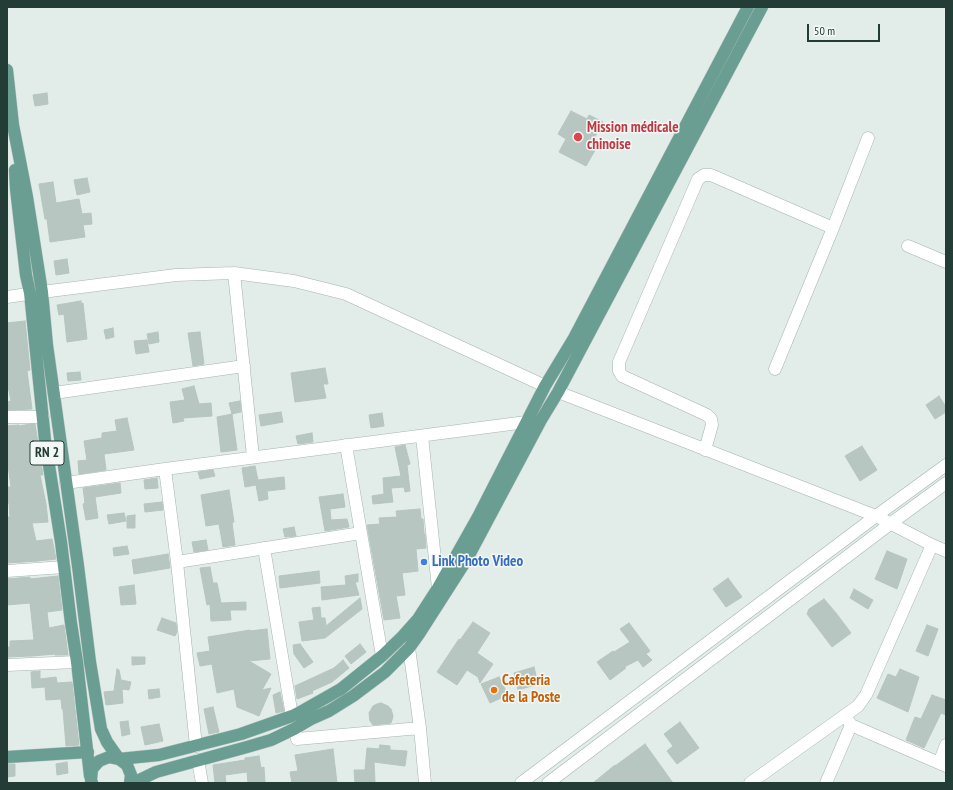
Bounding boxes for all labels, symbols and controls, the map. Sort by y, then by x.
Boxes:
scale bar [809,16,882,42]
text: 50 m [814,23,835,38]
place label: Mission médicale chinoise [587,119,679,154]
marker: Mission médicale chinoise [572,131,584,143]
road number: RN 2 [30,441,64,465]
place label: Link Photo Video [432,553,523,571]
marker: Link Photo Video [419,557,429,567]
place label: Cafeteria de la Poste [502,672,560,707]
marker: Cafeteria de la Poste [489,685,499,695]

